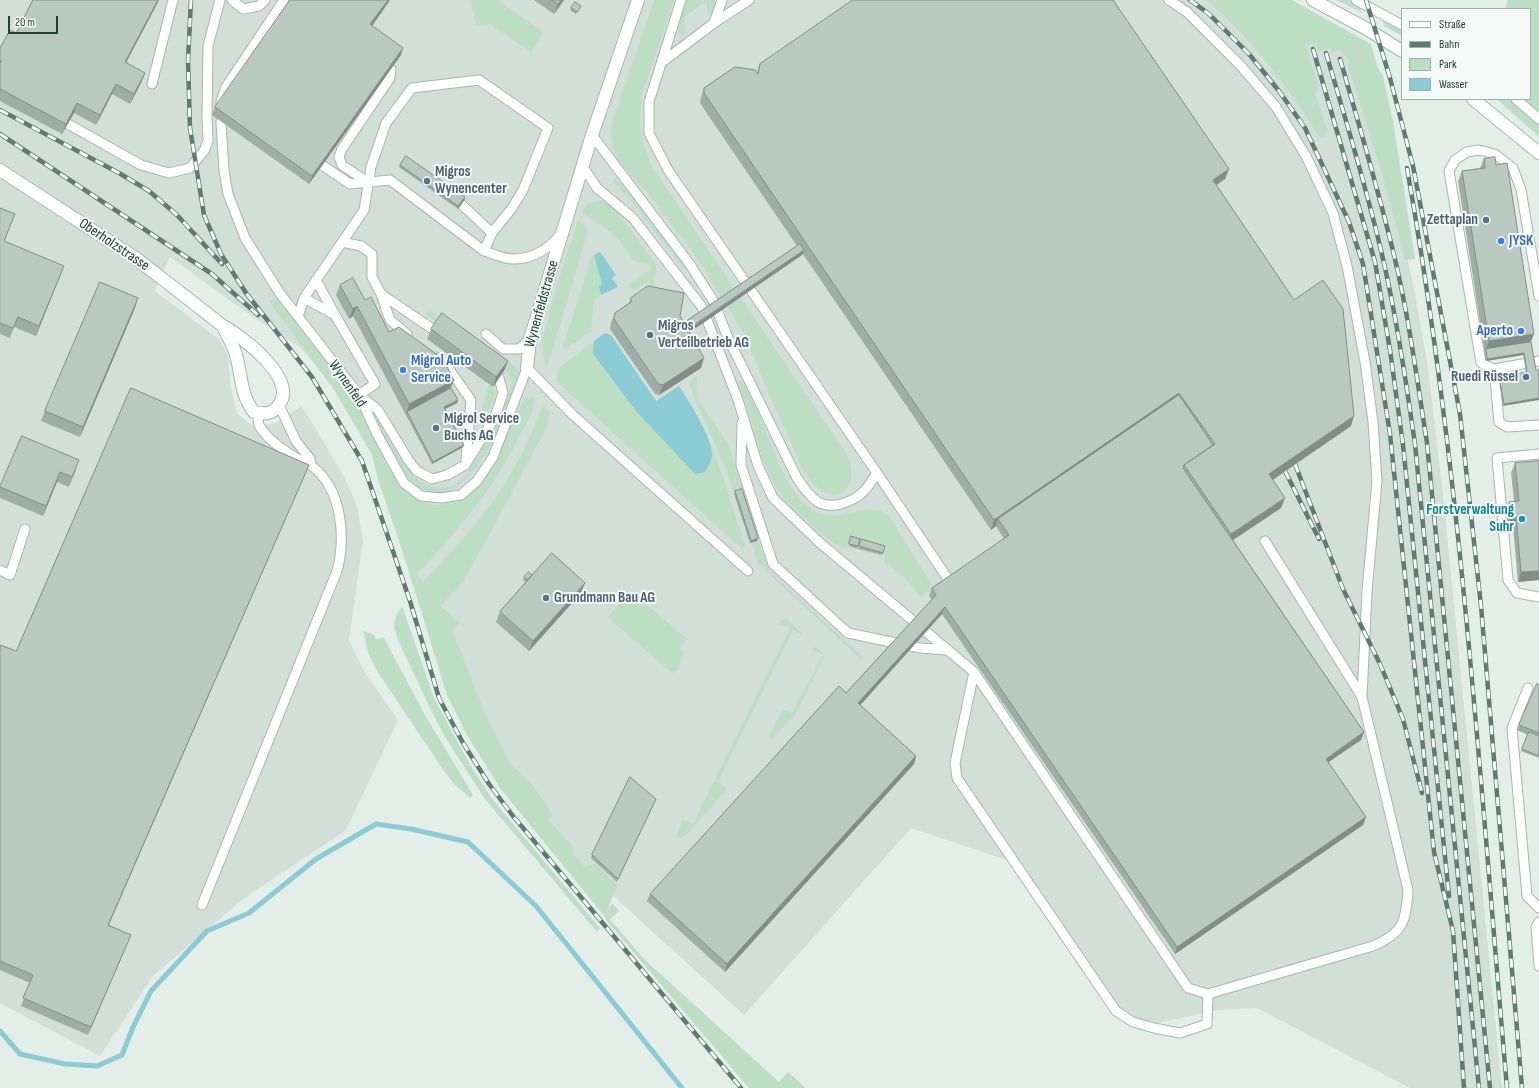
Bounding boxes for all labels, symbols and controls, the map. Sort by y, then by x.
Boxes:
scale bar [10,8,60,34]
legend [1401,8,1531,100]
text: 20 m [15,15,35,30]
text: Straße [1439,17,1466,32]
text: Bahn [1439,37,1459,52]
text: Park [1439,57,1457,72]
text: Wasser [1439,77,1468,92]
place label: Migros Wynencenter [435,163,507,198]
marker: Migros Wynencenter [422,176,432,186]
place label: Zettaplan [1427,211,1478,229]
street label: Oberholzstrasse [75,215,153,275]
marker: Zettaplan [1481,215,1491,225]
place label: JYSK [1509,232,1533,250]
marker: JYSK [1496,236,1506,246]
street label: Wynenfeldstrasse [521,258,563,350]
place label: Migros Verteilbetrieb AG [658,317,749,352]
place label: Aperto [1476,322,1513,340]
marker: Aperto [1516,326,1526,336]
marker: Migros Verteilbetrieb AG [645,330,655,340]
place label: Migrol Auto Service [411,352,471,387]
street label: Wynenfeld [324,357,370,411]
marker: Migrol Auto Service [398,365,408,375]
place label: Ruedi Rüssel [1451,368,1518,386]
marker: Ruedi Rüssel [1521,372,1531,382]
place label: Migrol Service Buchs AG [444,410,519,445]
marker: Migrol Service Buchs AG [431,423,441,433]
place label: Forstverwaltung Suhr [1426,501,1514,536]
marker: Forstverwaltung Suhr [1517,514,1527,524]
place label: Grundmann Bau AG [554,589,655,607]
marker: Grundmann Bau AG [541,593,551,603]

